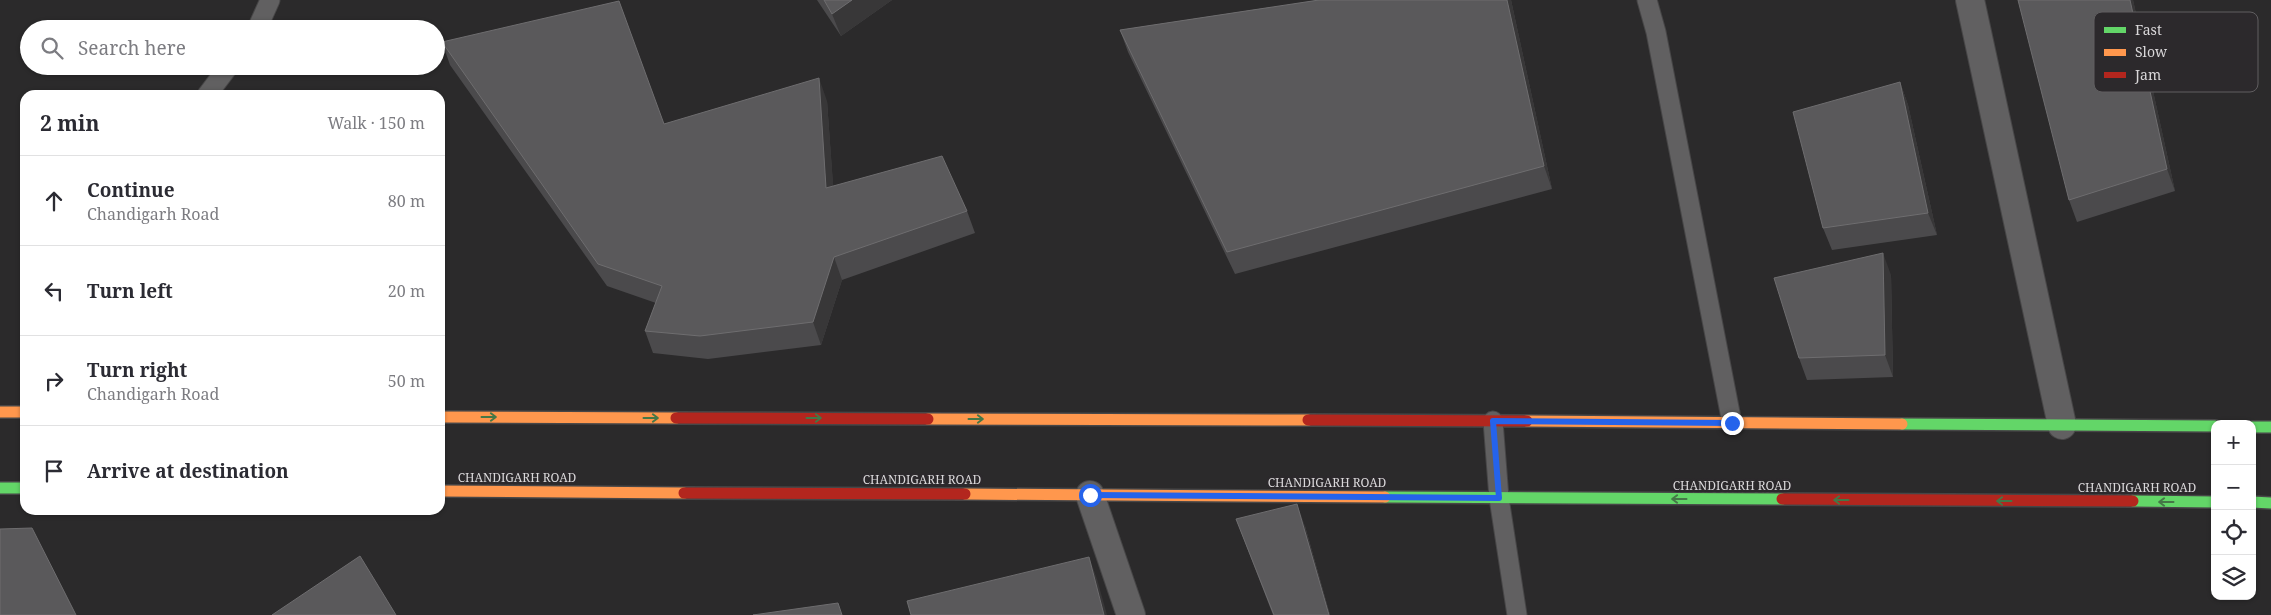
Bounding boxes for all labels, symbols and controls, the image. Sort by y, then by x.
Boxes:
legend [2094,12,2258,92]
search box [20,20,445,75]
text: Fast [2135,20,2162,39]
icon: search [38,34,66,62]
text: Search here [78,35,186,61]
text: Slow [2135,42,2168,61]
text: Jam [2134,65,2161,84]
text: 2 min [40,109,99,137]
text: Walk · 150 m [328,112,425,134]
text: Continue [87,177,175,203]
icon: ahead [40,187,68,215]
text: 80 m [388,190,425,212]
text: Chandigarh Road [87,203,219,225]
icon: left [40,277,68,305]
text: Turn left [87,278,173,304]
text: 20 m [388,280,425,302]
text: Turn right [87,357,187,383]
icon: right [40,367,68,395]
text: 50 m [388,370,425,392]
text: Chandigarh Road [87,383,219,405]
one-way arrow [480,412,496,422]
route end [1721,412,1744,435]
one-way arrow [642,413,659,423]
one-way arrow [805,413,821,423]
one-way arrow [968,414,984,424]
map controls [2211,420,2256,600]
button: + [2211,420,2256,465]
icon: arrive [40,457,68,485]
text: Arrive at destination [87,458,289,484]
button: − [2211,465,2256,510]
street label: CHANDIGARH ROAD [458,469,577,486]
street label: CHANDIGARH ROAD [863,471,982,488]
street label: CHANDIGARH ROAD [1268,474,1387,491]
street label: CHANDIGARH ROAD [1673,477,1792,494]
street label: CHANDIGARH ROAD [2078,479,2197,496]
route start [1079,484,1102,507]
one-way arrow [1671,494,1687,504]
one-way arrow [1833,495,1850,505]
one-way arrow [1996,496,2012,506]
one-way arrow [2158,497,2174,507]
button: locate [2211,510,2256,555]
button: layers [2211,555,2256,600]

